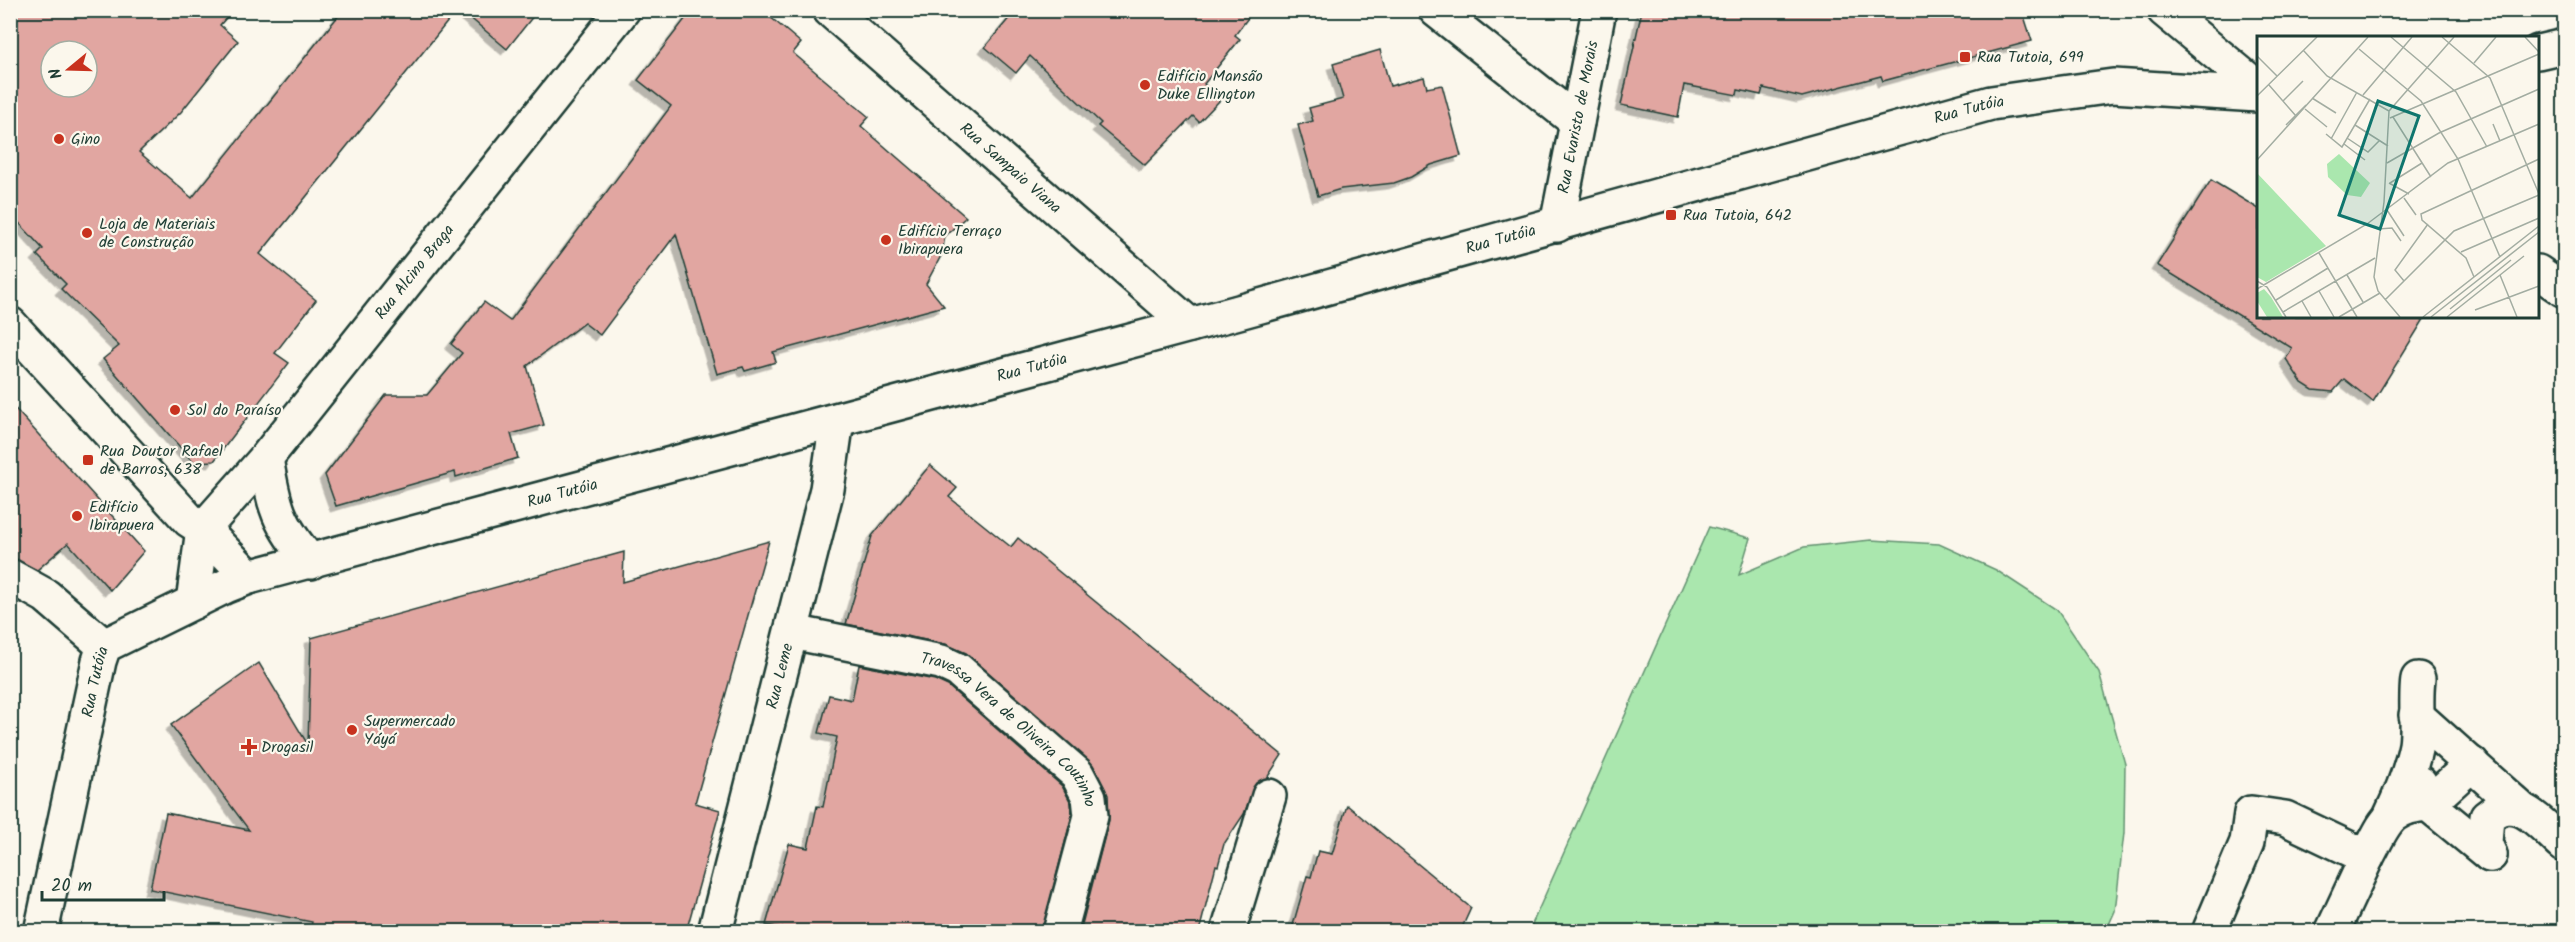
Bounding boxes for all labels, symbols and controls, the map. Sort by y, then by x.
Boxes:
inset map [2257,36,2539,318]
street label: Rua Evaristo de Morais [1551,38,1605,196]
north arrow [39,39,99,99]
place label: Rua Tutoia, 699 [1977,45,2084,70]
marker: Rua Tutoia, 699 [1958,50,1972,64]
place label: Edifício Mansão Duke Ellington [1157,64,1263,107]
text: N [43,65,70,82]
marker: Edifício Mansão Duke Ellington [1138,78,1152,92]
street label: Rua Tutóia [1931,89,2006,131]
street label: Rua Sampaio Viana [954,116,1067,220]
place label: Gino [71,127,100,152]
marker: Gino [52,132,66,146]
place label: Rua Tutoia, 642 [1683,203,1792,228]
marker: Rua Tutoia, 642 [1664,208,1678,222]
place label: Loja de Materiais de Construção [99,212,216,255]
street label: Rua Tutóia [1463,218,1539,261]
street label: Rua Alcino Braga [368,219,460,325]
place label: Edifício Terraço Ibirapuera [898,219,1002,262]
marker: Loja de Materiais de Construção [80,226,94,240]
marker: Edifício Terraço Ibirapuera [879,233,893,247]
street label: Rua Tutóia [994,346,1070,389]
place label: Sol do Paraíso [187,398,282,423]
marker: Sol do Paraíso [168,403,182,417]
place label: Rua Doutor Rafael de Barros, 638 [100,439,223,482]
marker: Rua Doutor Rafael de Barros, 638 [81,453,95,467]
street label: Rua Tutóia [524,472,600,514]
place label: Edifício Ibirapuera [89,495,154,538]
marker: Edifício Ibirapuera [70,509,84,523]
street label: Rua Leme [759,641,800,712]
street label: Rua Tutóia [75,643,116,720]
street label: Travessa Vera de Oliveira Coutinho [918,646,1102,808]
place label: Supermercado Yáyá [364,709,455,752]
marker: Supermercado Yáyá [345,723,359,737]
place label: Drogasil [261,735,314,760]
marker: Drogasil [242,740,256,754]
scale bar [42,864,164,902]
text: 20 m [51,872,92,901]

